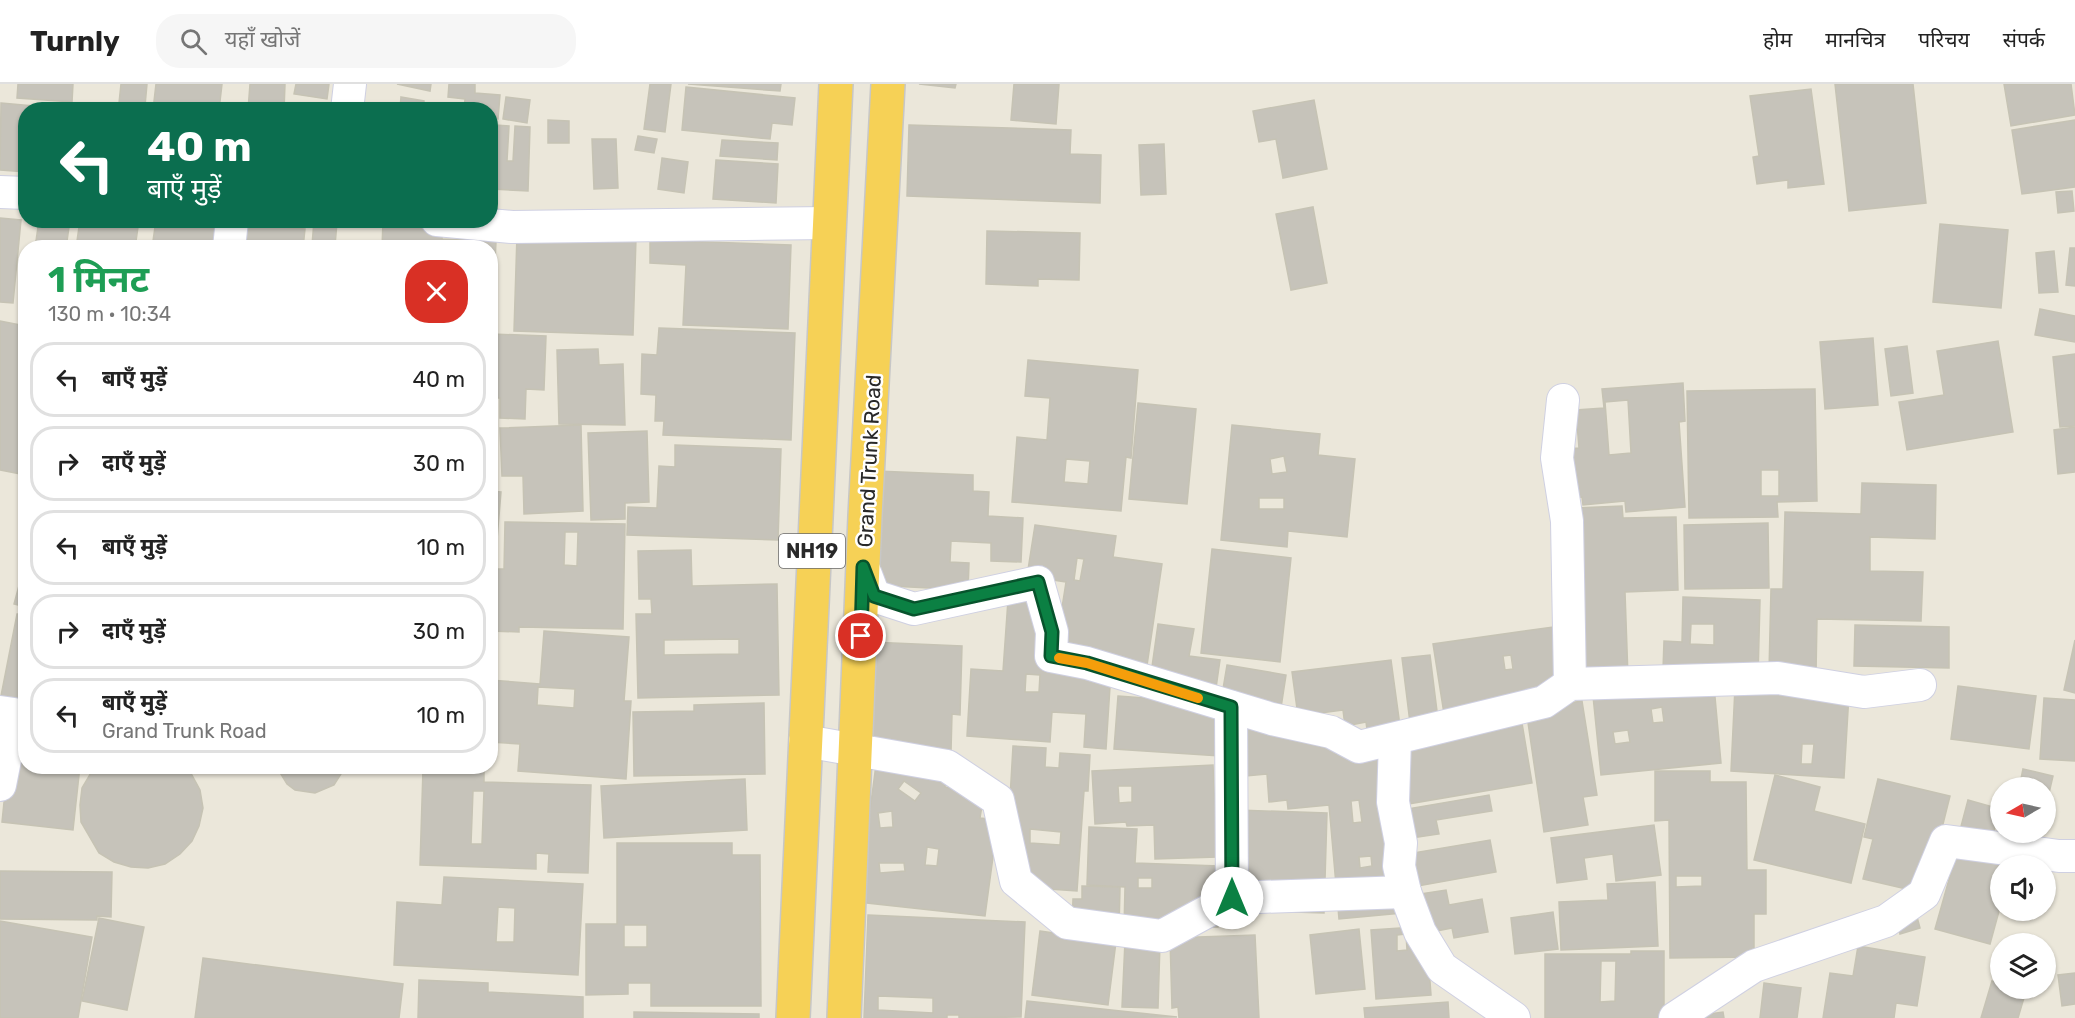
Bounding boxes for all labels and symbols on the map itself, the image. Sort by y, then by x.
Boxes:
street label: Grand Trunk Road [852,374,886,548]
road number: NH19 [779,534,845,568]
pin [835,610,886,661]
north arrow [1990,777,2056,843]
position arrow [1200,866,1264,930]

